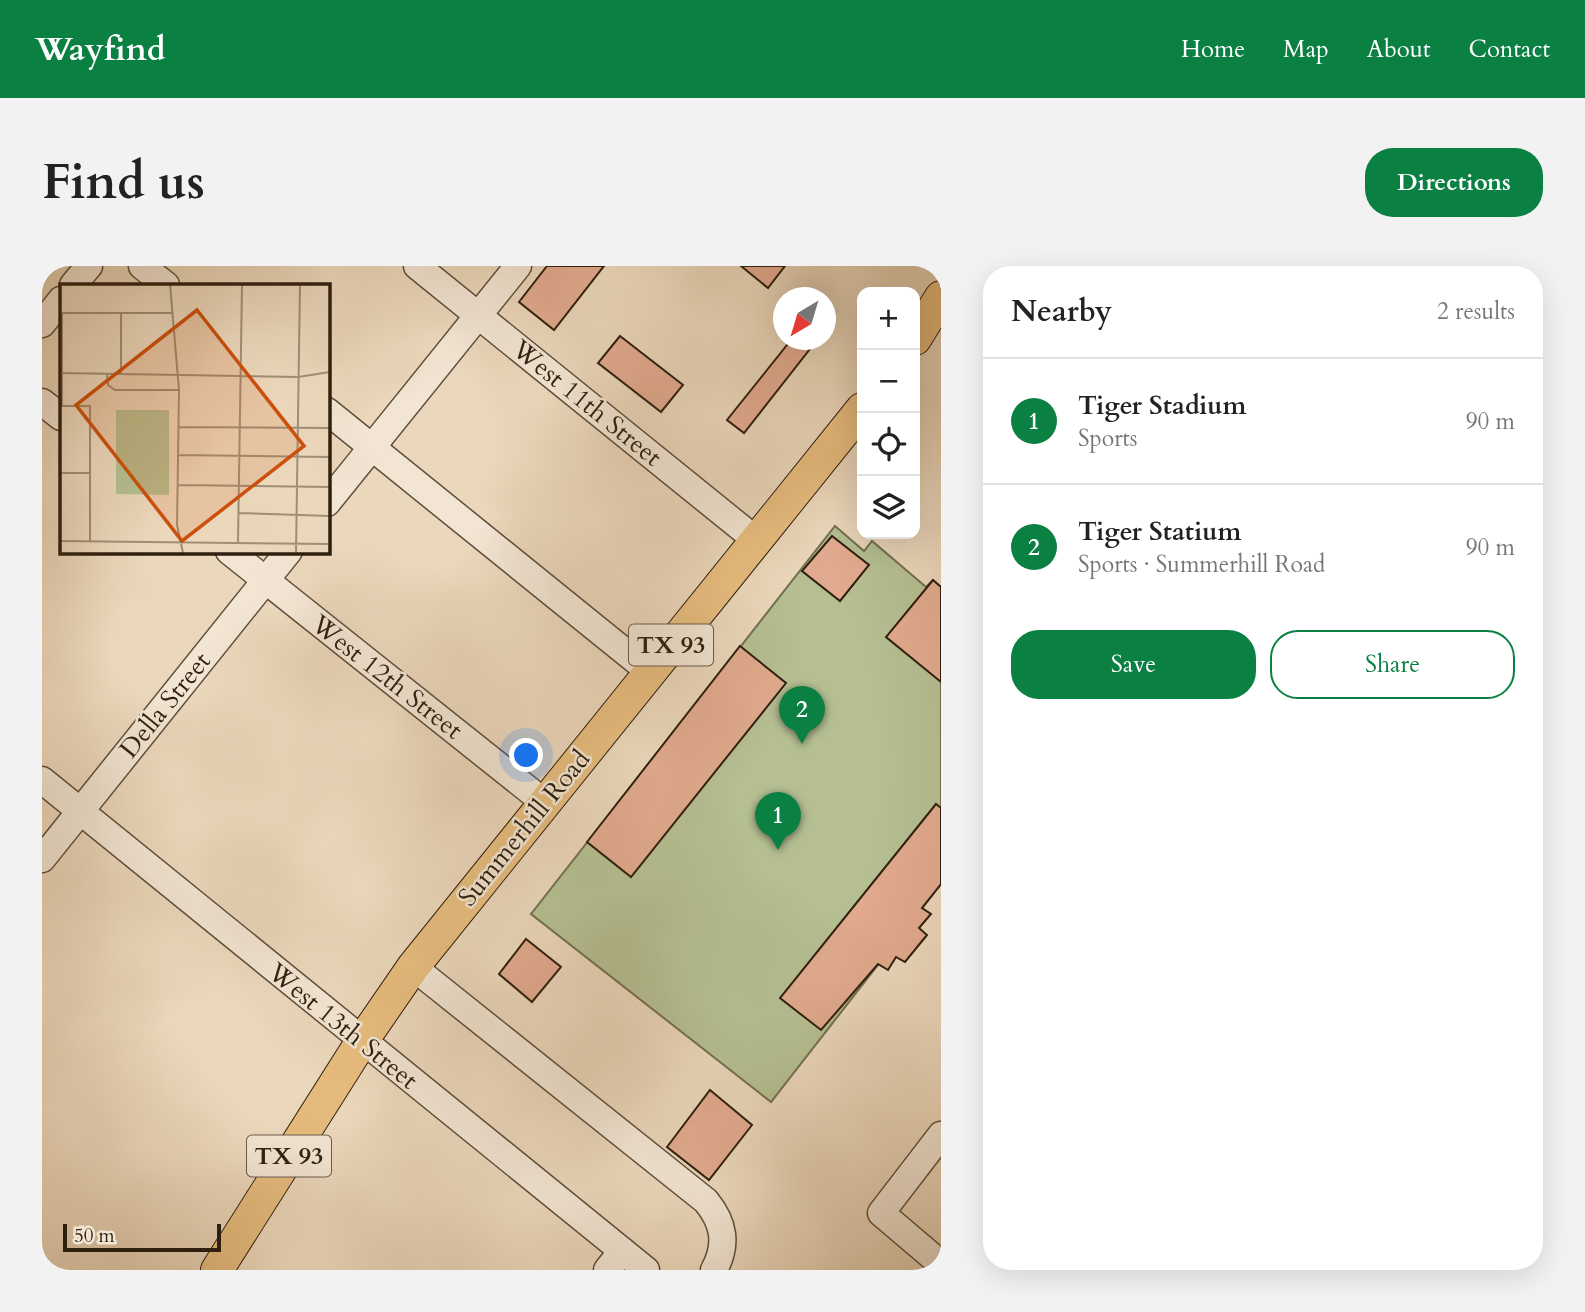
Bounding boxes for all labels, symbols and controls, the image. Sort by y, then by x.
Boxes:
text: Wayfind [35,27,166,72]
text: Home [1181,33,1245,66]
text: Map [1283,33,1329,66]
text: About [1367,33,1431,66]
text: Contact [1469,33,1550,66]
button: Directions [1365,148,1543,217]
text: Find us [42,149,205,216]
inset map [60,284,329,553]
north arrow [773,287,836,350]
map controls [857,287,920,539]
button: + [857,287,920,350]
text: Nearby [1011,291,1112,332]
text: 2 results [1437,296,1515,327]
street label: West 11th Street [504,331,669,474]
button: − [857,350,920,413]
text: Tiger Stadium [1078,388,1246,423]
text: 1 [1028,406,1040,437]
text: 90 m [1466,406,1515,437]
button: locate [857,413,920,476]
text: Sports [1078,423,1138,454]
button: layers [857,476,920,539]
text: Tiger Statium [1078,514,1241,549]
text: 2 [1028,532,1040,563]
text: 90 m [1466,532,1515,563]
text: Sports · Summerhill Road [1078,549,1325,580]
street label: West 12th Street [303,606,470,747]
road number: TX 93 [629,624,713,666]
button: Save [1011,630,1256,699]
button: Share [1270,630,1515,699]
street label: Della Street [111,645,219,765]
pin: 2 [779,686,825,744]
your location [509,738,543,772]
street label: Summerhill Road [450,742,598,913]
pin: 1 [755,792,801,850]
street label: West 13th Street [260,954,425,1097]
road number: TX 93 [247,1136,331,1176]
scale bar [63,1221,220,1253]
text: 50 m [74,1223,115,1249]

